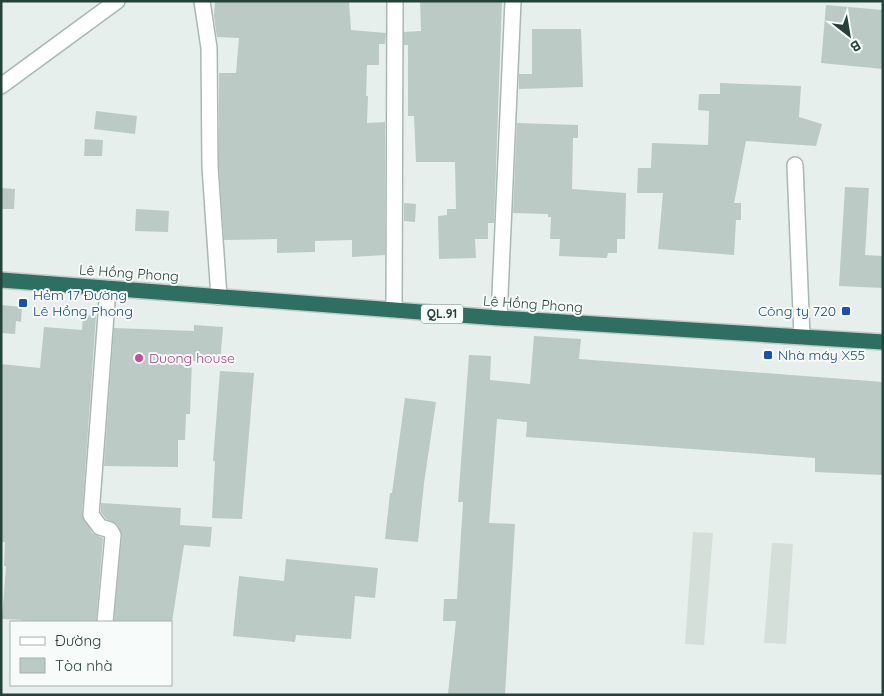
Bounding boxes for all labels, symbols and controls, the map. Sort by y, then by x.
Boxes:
north arrow [824,10,874,60]
text: B [847,36,864,56]
street label: Lê Hồng Phong [79,261,179,285]
place label: Hẻm 17 Đường Lê Hồng Phong [33,286,133,320]
street label: Lê Hồng Phong [483,292,583,316]
marker: Hẻm 17 Đường Lê Hồng Phong [17,297,29,309]
place label: Công ty 720 [758,302,836,320]
road number: QL.91 [421,304,463,324]
marker: Công ty 720 [840,305,852,317]
place label: Nhà máy X55 [778,346,865,364]
place label: Duong house [149,349,235,367]
marker: Nhà máy X55 [762,349,774,361]
marker: Duong house [133,352,145,364]
legend [10,621,172,686]
text: Đường [55,631,101,650]
text: Tòa nhà [55,656,113,675]

